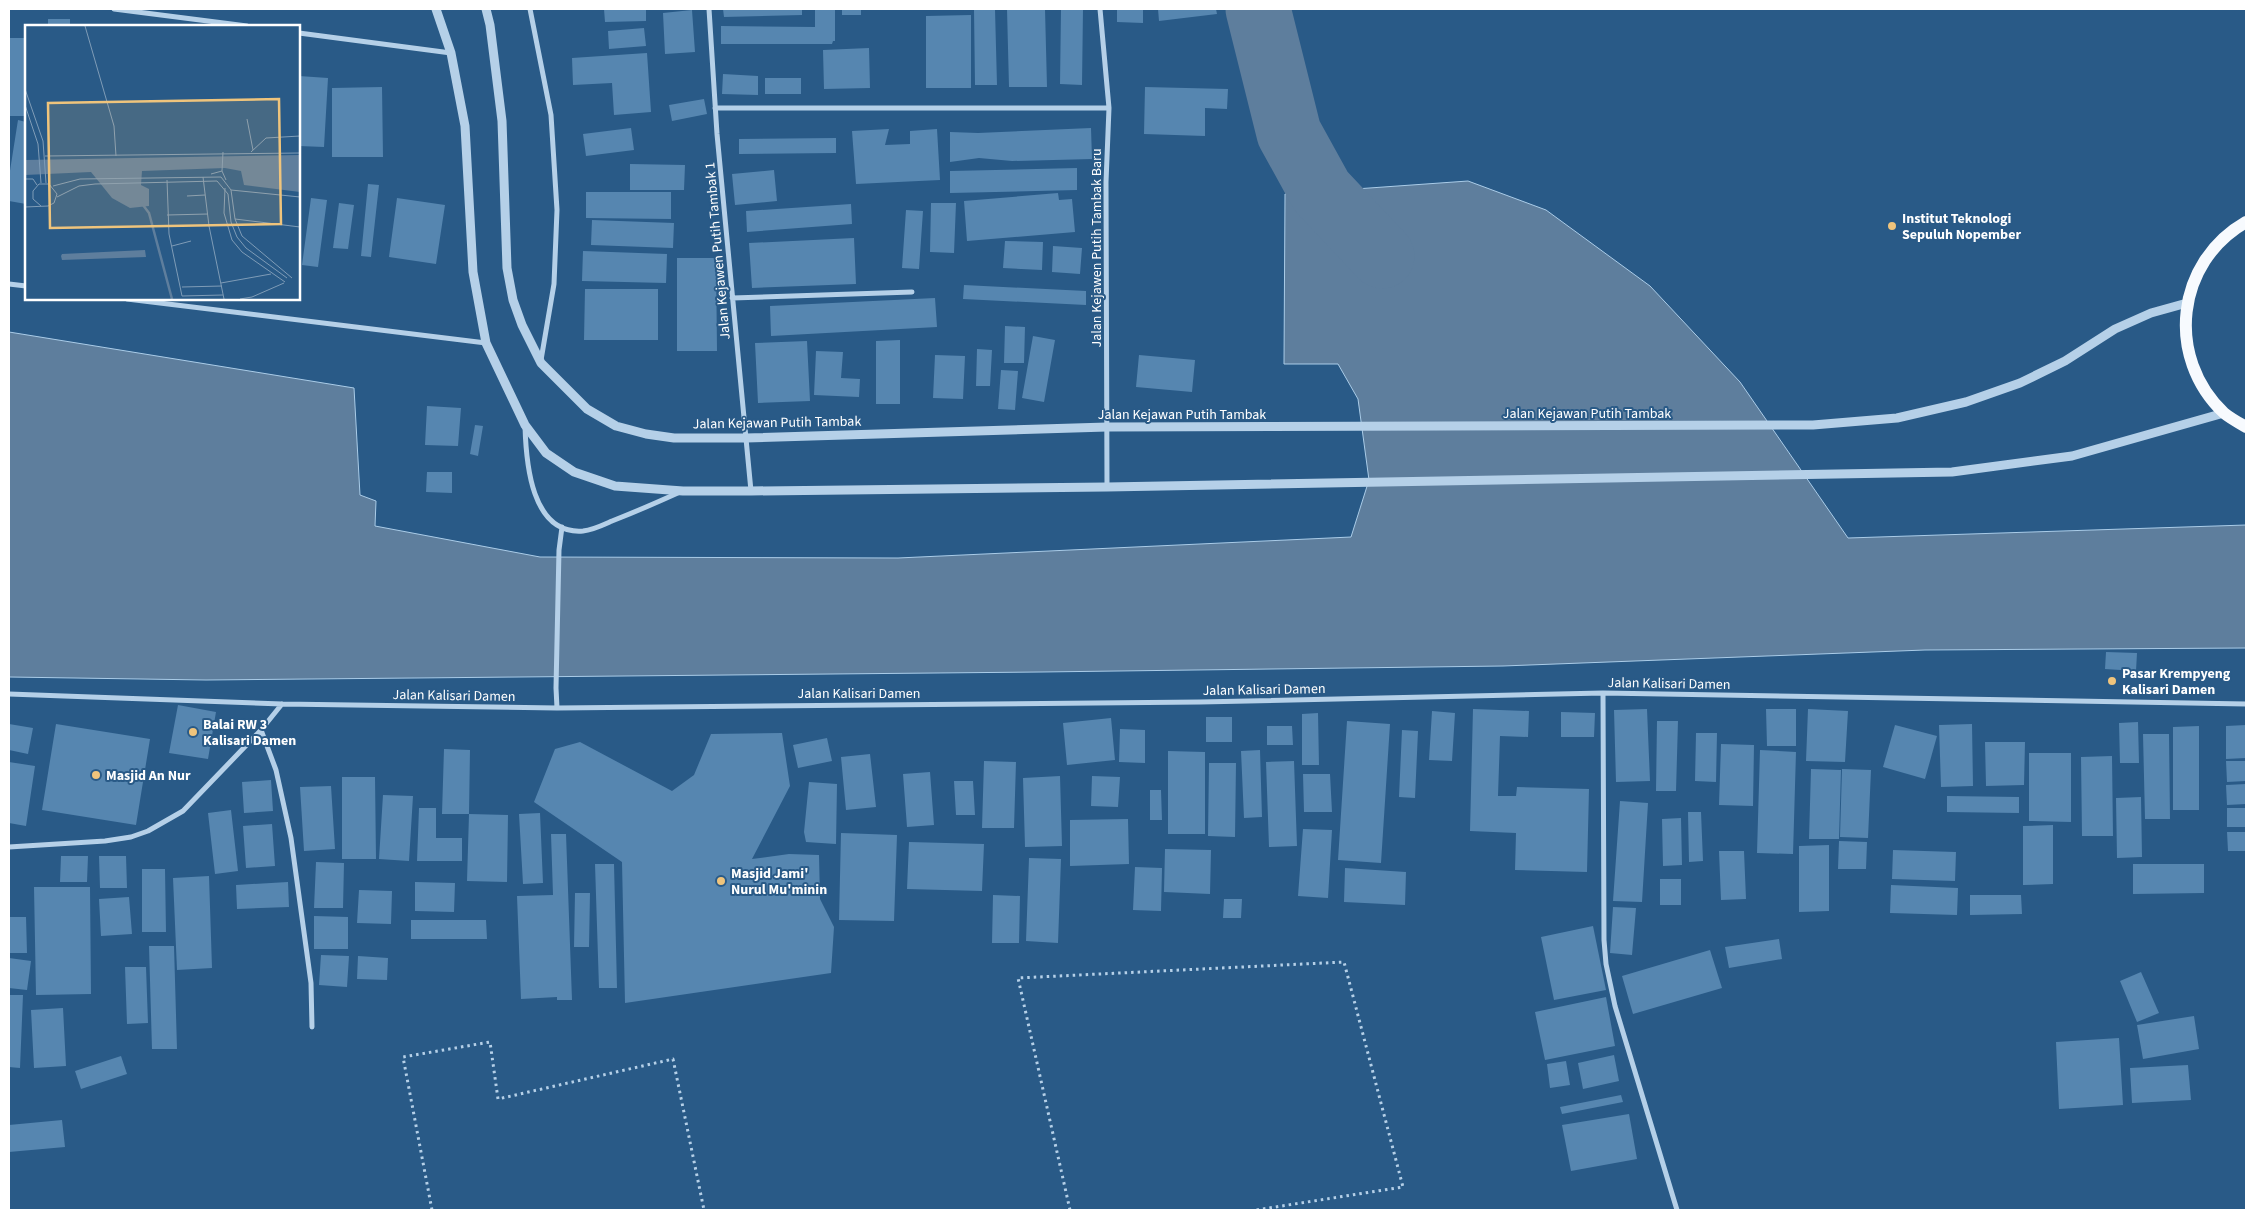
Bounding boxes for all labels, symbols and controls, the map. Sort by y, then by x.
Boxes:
inset map [25,25,300,300]
street label: Jalan Kejawen Putih Tambak Baru [1087,148,1107,348]
street label: Jalan Kejawen Putih Tambak 1 [700,161,736,341]
place label: Institut Teknologi Sepuluh Nopember [1902,209,2021,245]
marker: Institut Teknologi Sepuluh Nopember [1886,220,1898,232]
street label: Jalan Kejawan Putih Tambak [1503,404,1671,424]
street label: Jalan Kejawan Putih Tambak [1098,405,1266,425]
street label: Jalan Kejawan Putih Tambak [693,412,862,434]
place label: Pasar Krempyeng Kalisari Damen [2122,664,2231,700]
street label: Jalan Kalisari Damen [1607,673,1731,695]
marker: Pasar Krempyeng Kalisari Damen [2106,675,2118,687]
street label: Jalan Kalisari Damen [1202,679,1326,701]
street label: Jalan Kalisari Damen [798,684,920,704]
street label: Jalan Kalisari Damen [392,685,516,707]
place label: Balai RW 3 Kalisari Damen [203,715,296,751]
marker: Balai RW 3 Kalisari Damen [187,726,199,738]
place label: Masjid An Nur [106,766,191,786]
marker: Masjid An Nur [90,769,102,781]
place label: Masjid Jami' Nurul Mu'minin [731,864,827,900]
marker: Masjid Jami' Nurul Mu'minin [715,875,727,887]

